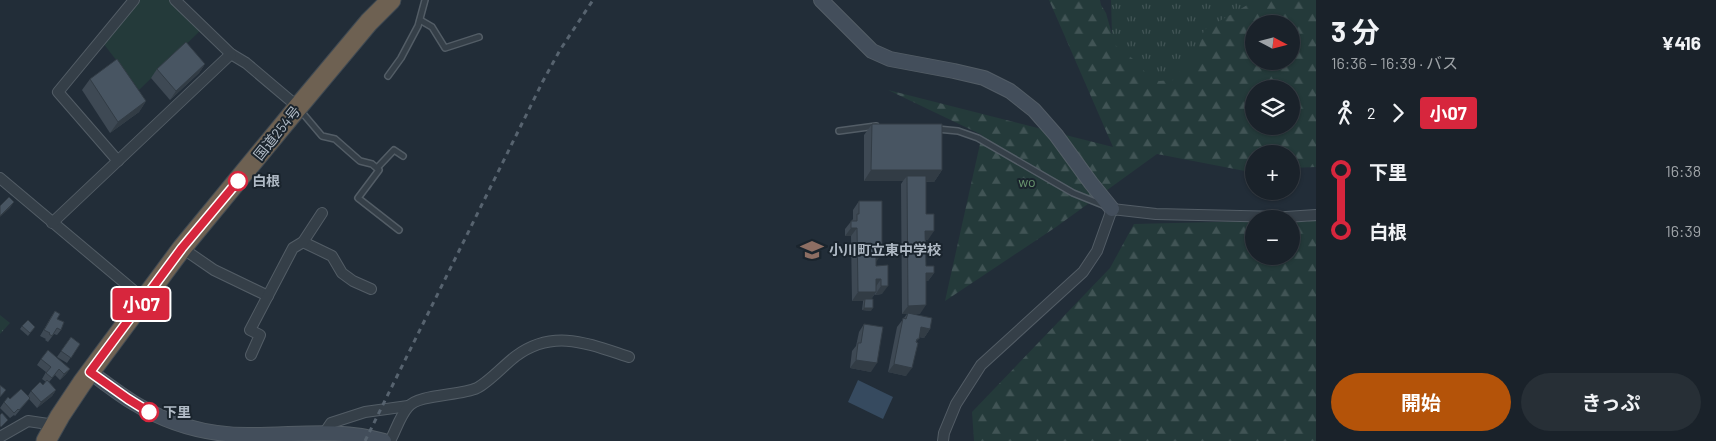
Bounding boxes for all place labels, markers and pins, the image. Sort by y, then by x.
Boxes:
marker: 白根 [228,171,248,191]
place label: 白根 [252,172,280,189]
school or university icon: 小川町立東中学校 [799,237,825,263]
place label: 小川町立東中学校 [829,241,941,258]
marker: 下里 [139,402,159,422]
place label: 下里 [163,403,191,420]

